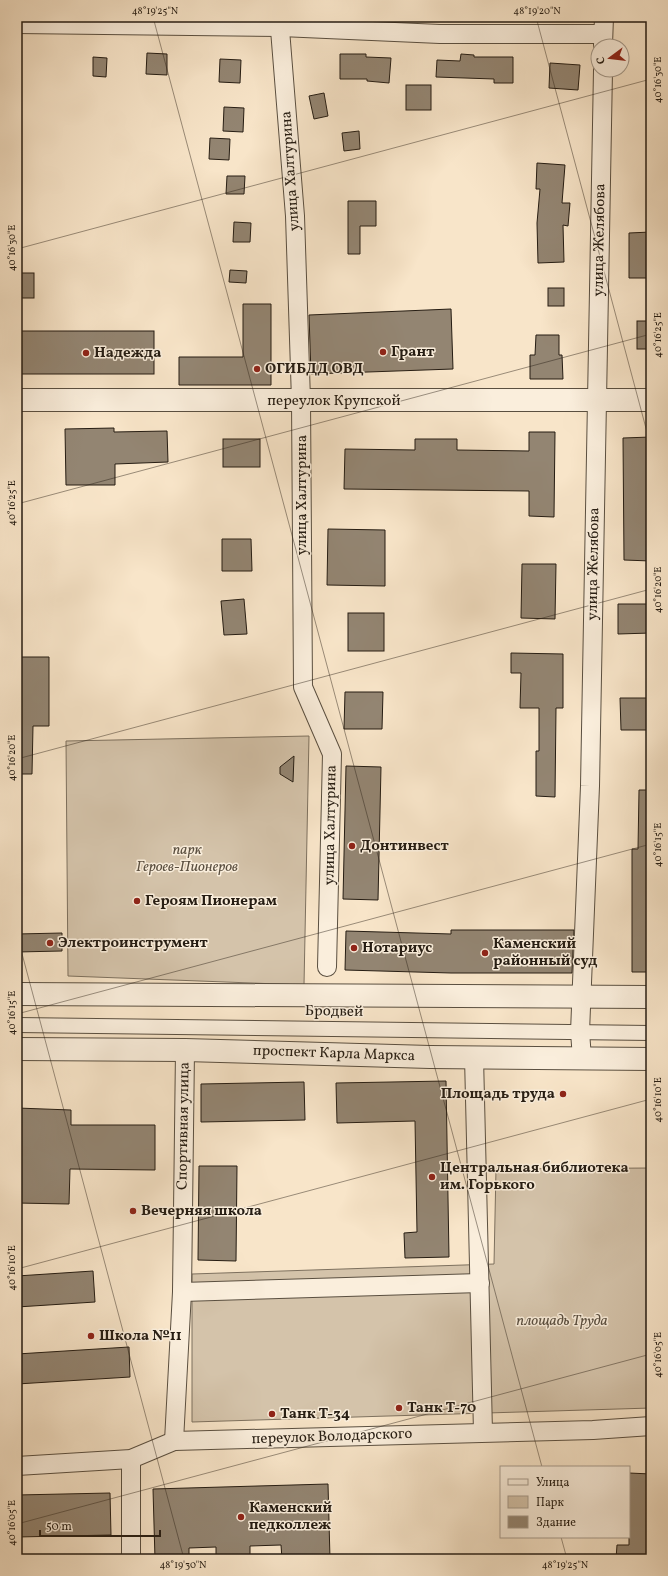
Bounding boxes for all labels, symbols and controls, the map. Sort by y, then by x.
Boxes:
text: 48°19'25"N [132,4,179,18]
text: 48°19'20"N [513,4,561,18]
north arrow [590,38,630,78]
text: С [594,55,610,66]
text: 40°16'30"E [651,57,665,103]
street label: улица Халтурина [276,110,306,232]
street label: улица Желябова [589,183,611,297]
text: 40°16'30"E [5,225,19,271]
text: 40°16'25"E [651,312,665,358]
place label: Грант [391,342,435,363]
place label: Надежда [94,343,161,364]
marker: Грант [378,347,388,357]
marker: Надежда [81,348,91,358]
place label: ОГИБДД ОВД [265,359,364,380]
marker: ОГИБДД ОВД [252,364,262,374]
street label: переулок Крупской [267,391,401,412]
street label: улица Халтурина [292,435,313,555]
text: 40°16'25"E [5,480,19,526]
street label: улица Желябова [583,507,605,621]
text: 40°16'20"E [651,567,665,613]
text: 40°16'20"E [5,735,19,781]
street label: улица Халтурина [319,765,343,885]
text: 40°16'15"E [651,823,665,867]
place label: Донтинвест [360,836,450,857]
park label: парк Героев-Пионеров [136,840,238,878]
marker: Донтинвест [347,841,357,851]
place label: Героям Пионерам [145,891,277,912]
marker: Героям Пионерам [132,896,142,906]
place label: Электроинструмент [58,933,209,954]
place label: Каменский районный суд [493,934,598,972]
marker: Электроинструмент [45,938,55,948]
place label: Нотариус [362,938,432,959]
marker: Нотариус [349,943,359,953]
marker: Каменский районный суд [480,948,490,958]
text: 40°16'15"E [5,991,19,1035]
street label: Бродвей [305,1001,363,1023]
street label: проспект Карла Маркса [253,1041,415,1067]
street label: Спортивная улица [172,1062,196,1190]
text: 40°16'10"E [651,1077,665,1123]
place label: Площадь труда [441,1084,555,1105]
marker: Площадь труда [558,1089,568,1099]
place label: Центральная библиотека им. Горького [440,1158,629,1196]
marker: Центральная библиотека им. Горького [427,1172,437,1182]
place label: Вечерняя школа [141,1201,262,1222]
marker: Вечерняя школа [128,1206,138,1216]
text: 40°16'10"E [5,1245,19,1291]
park label: площадь Труда [516,1311,608,1332]
place label: Школа №11 [99,1326,182,1347]
marker: Школа №11 [86,1331,96,1341]
text: 40°16'05"E [651,1332,665,1378]
place label: Танк Т-70 [407,1398,476,1419]
marker: Танк Т-70 [394,1403,404,1413]
place label: Танк Т-34 [280,1404,350,1425]
marker: Танк Т-34 [267,1409,277,1419]
street label: переулок Володарского [251,1424,413,1450]
legend [500,1466,630,1538]
text: Улица [536,1475,569,1491]
text: Парк [536,1495,564,1511]
place label: Каменский педколлеж [249,1498,332,1536]
text: 40°16'05"E [5,1500,19,1546]
scale bar [40,1512,160,1538]
marker: Каменский педколлеж [236,1512,246,1522]
text: Здание [536,1515,576,1531]
text: 50 m [46,1519,72,1535]
text: 48°19'30"N [159,1558,207,1572]
text: 48°19'25"N [542,1558,589,1572]

